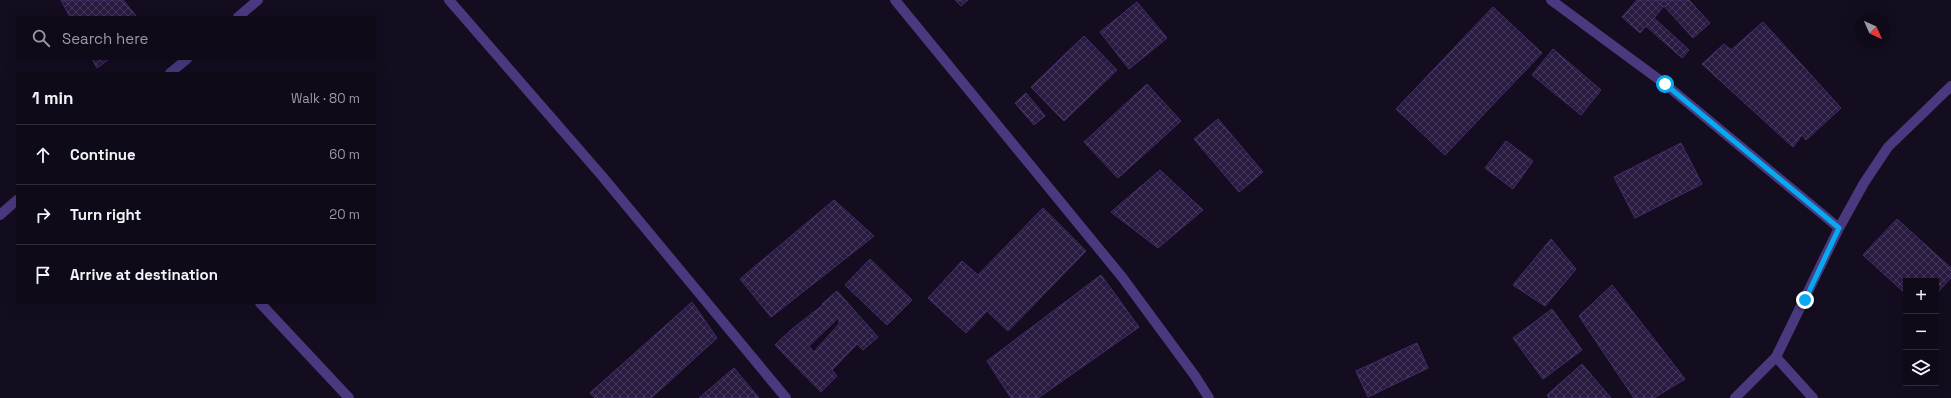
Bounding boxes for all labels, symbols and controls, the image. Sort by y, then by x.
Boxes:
north arrow [1855,12,1891,48]
search box [16,16,376,60]
icon: search [30,27,52,49]
text: Search here [62,29,148,48]
route start [1656,75,1674,93]
text: 1 min [32,87,74,109]
text: Walk · 80 m [291,90,360,107]
icon: ahead [32,144,54,166]
text: Continue [70,145,136,164]
text: 60 m [329,146,360,163]
icon: right [32,204,54,226]
text: Turn right [70,205,141,224]
text: 20 m [329,206,360,223]
icon: arrive [32,264,54,286]
text: Arrive at destination [70,265,218,284]
map controls [1903,278,1939,386]
button: + [1903,278,1939,314]
route end [1796,291,1814,309]
button: − [1903,314,1939,350]
button: layers [1903,350,1939,386]

